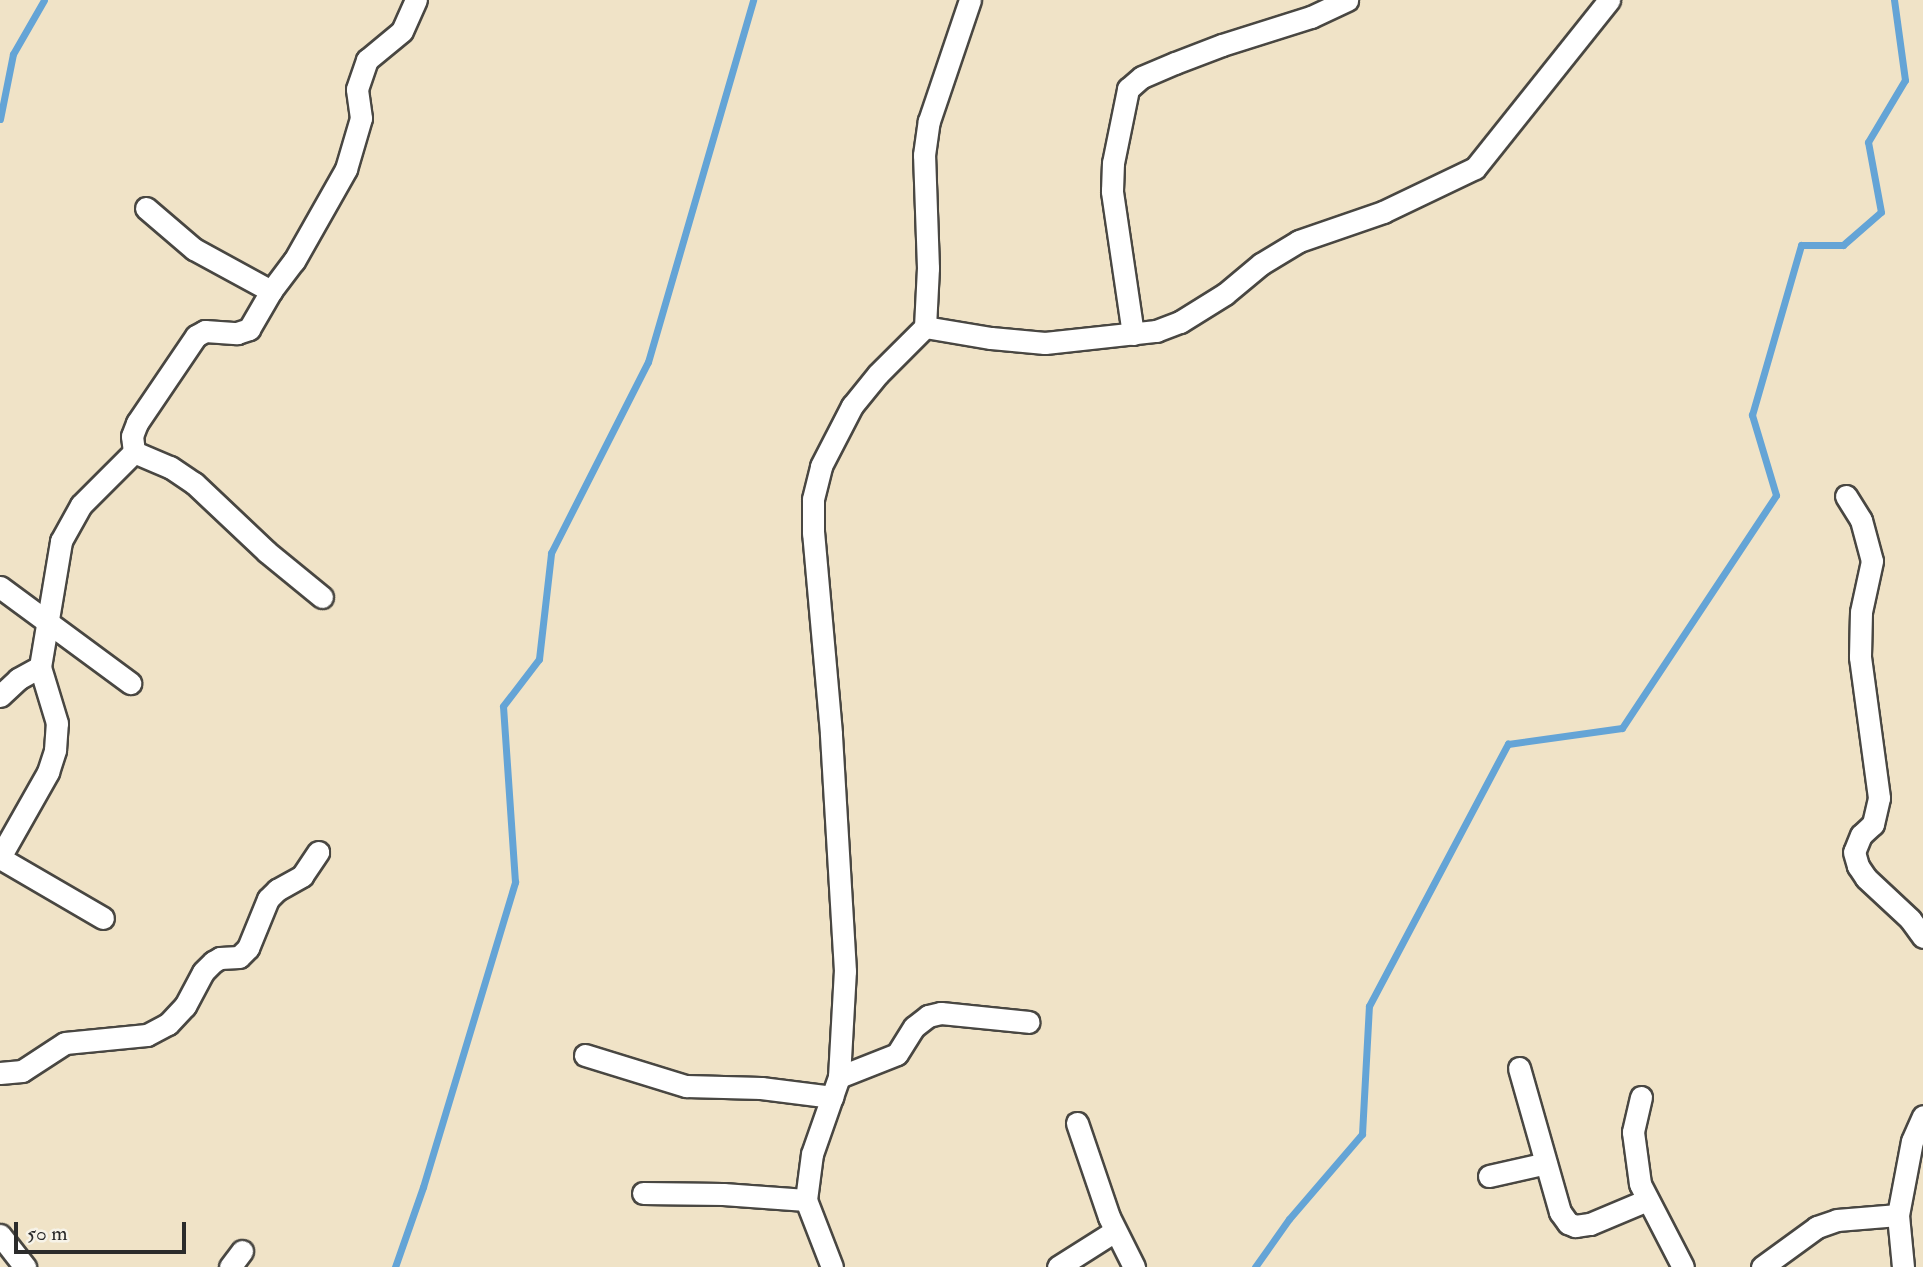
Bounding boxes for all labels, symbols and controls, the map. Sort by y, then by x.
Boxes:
scale bar [18,1208,189,1252]
text: 50 m [27,1220,68,1247]

